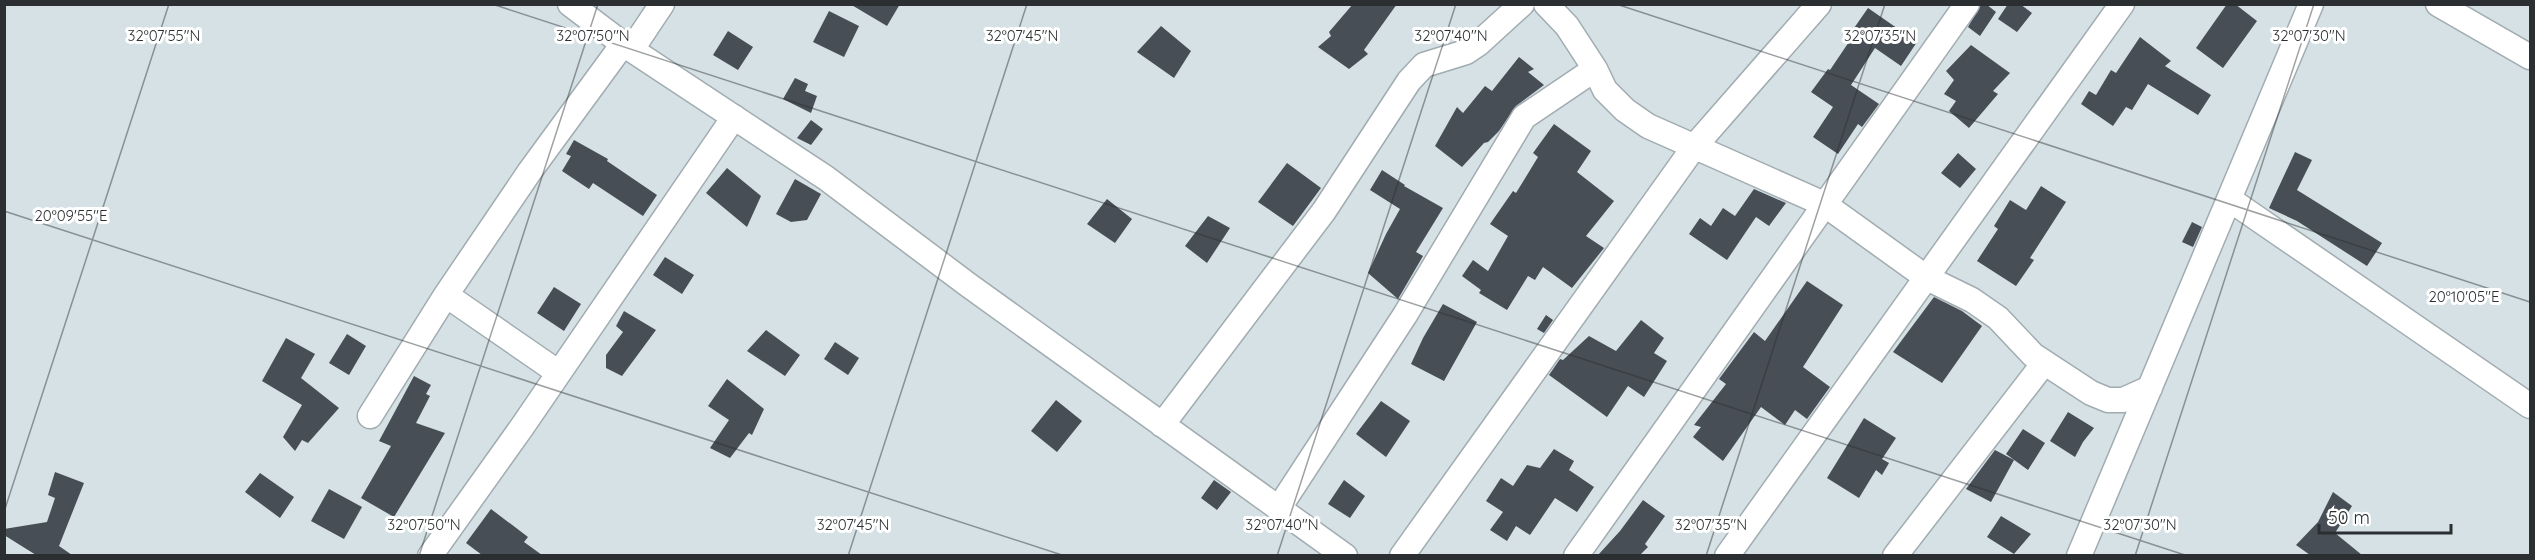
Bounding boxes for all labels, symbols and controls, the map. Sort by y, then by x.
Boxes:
text: 32°07'55"N [128,26,200,45]
text: 32°07'50"N [556,26,630,45]
text: 32°07'45"N [986,26,1058,45]
text: 32°07'40"N [1414,26,1488,45]
text: 32°07'35"N [1844,26,1916,45]
text: 32°07'30"N [2272,26,2346,45]
text: 20°09'55"E [34,206,108,225]
text: 20°10'05"E [2429,287,2499,306]
scale bar [2319,497,2451,535]
text: 50 m [2328,506,2370,529]
text: 32°07'50"N [387,515,461,534]
text: 32°07'45"N [817,515,889,534]
text: 32°07'40"N [1245,515,1319,534]
text: 32°07'35"N [1675,515,1747,534]
text: 32°07'30"N [2103,515,2177,534]

